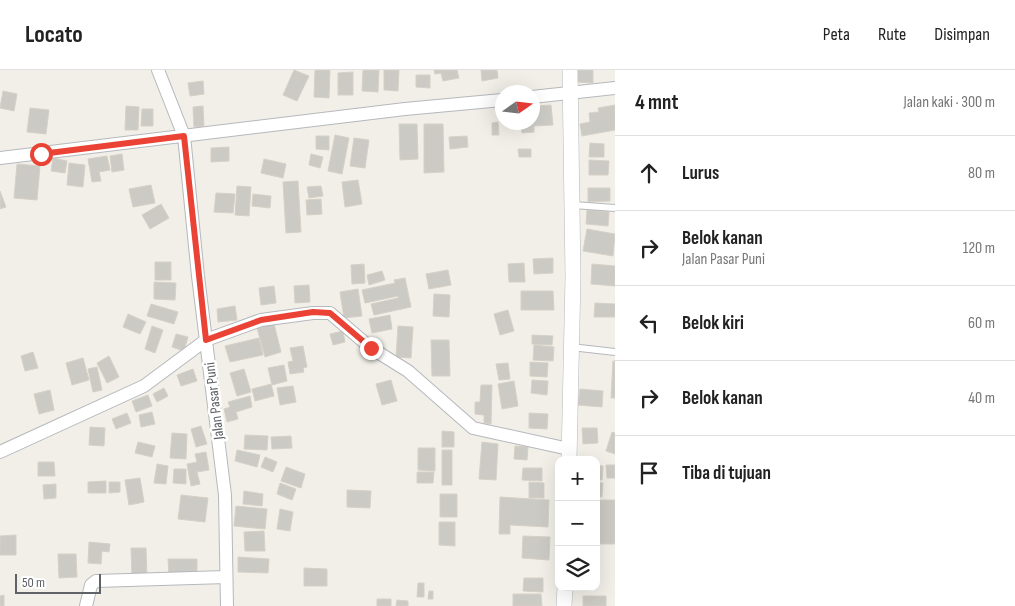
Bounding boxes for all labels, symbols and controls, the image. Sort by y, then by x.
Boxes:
text: Locato [25,20,83,49]
text: Peta [823,24,850,45]
text: Rute [878,24,906,45]
text: Disimpan [934,24,990,45]
north arrow [495,85,540,130]
text: 4 mnt [635,90,678,115]
text: Jalan kaki · 300 m [904,93,995,112]
route start [30,143,53,166]
icon: ahead [635,159,663,187]
text: Lurus [682,162,719,185]
text: 80 m [968,164,995,183]
text: Belok kanan [682,227,763,250]
icon: right [635,234,663,262]
text: 120 m [963,239,995,258]
text: Jalan Pasar Puni [682,250,765,269]
icon: left [635,309,663,337]
text: Belok kiri [682,312,744,335]
text: 60 m [968,314,995,333]
route end [360,337,383,360]
street label: Jalan Pasar Puni [200,361,229,442]
icon: right [635,384,663,412]
text: Belok kanan [682,387,763,410]
text: 40 m [968,389,995,408]
map controls [555,456,600,591]
button: + [555,456,600,501]
icon: arrive [635,459,663,487]
text: Tiba di tujuan [682,462,771,485]
button: − [555,501,600,546]
button: layers [555,546,600,591]
scale bar [15,571,101,594]
text: 50 m [22,574,45,591]

